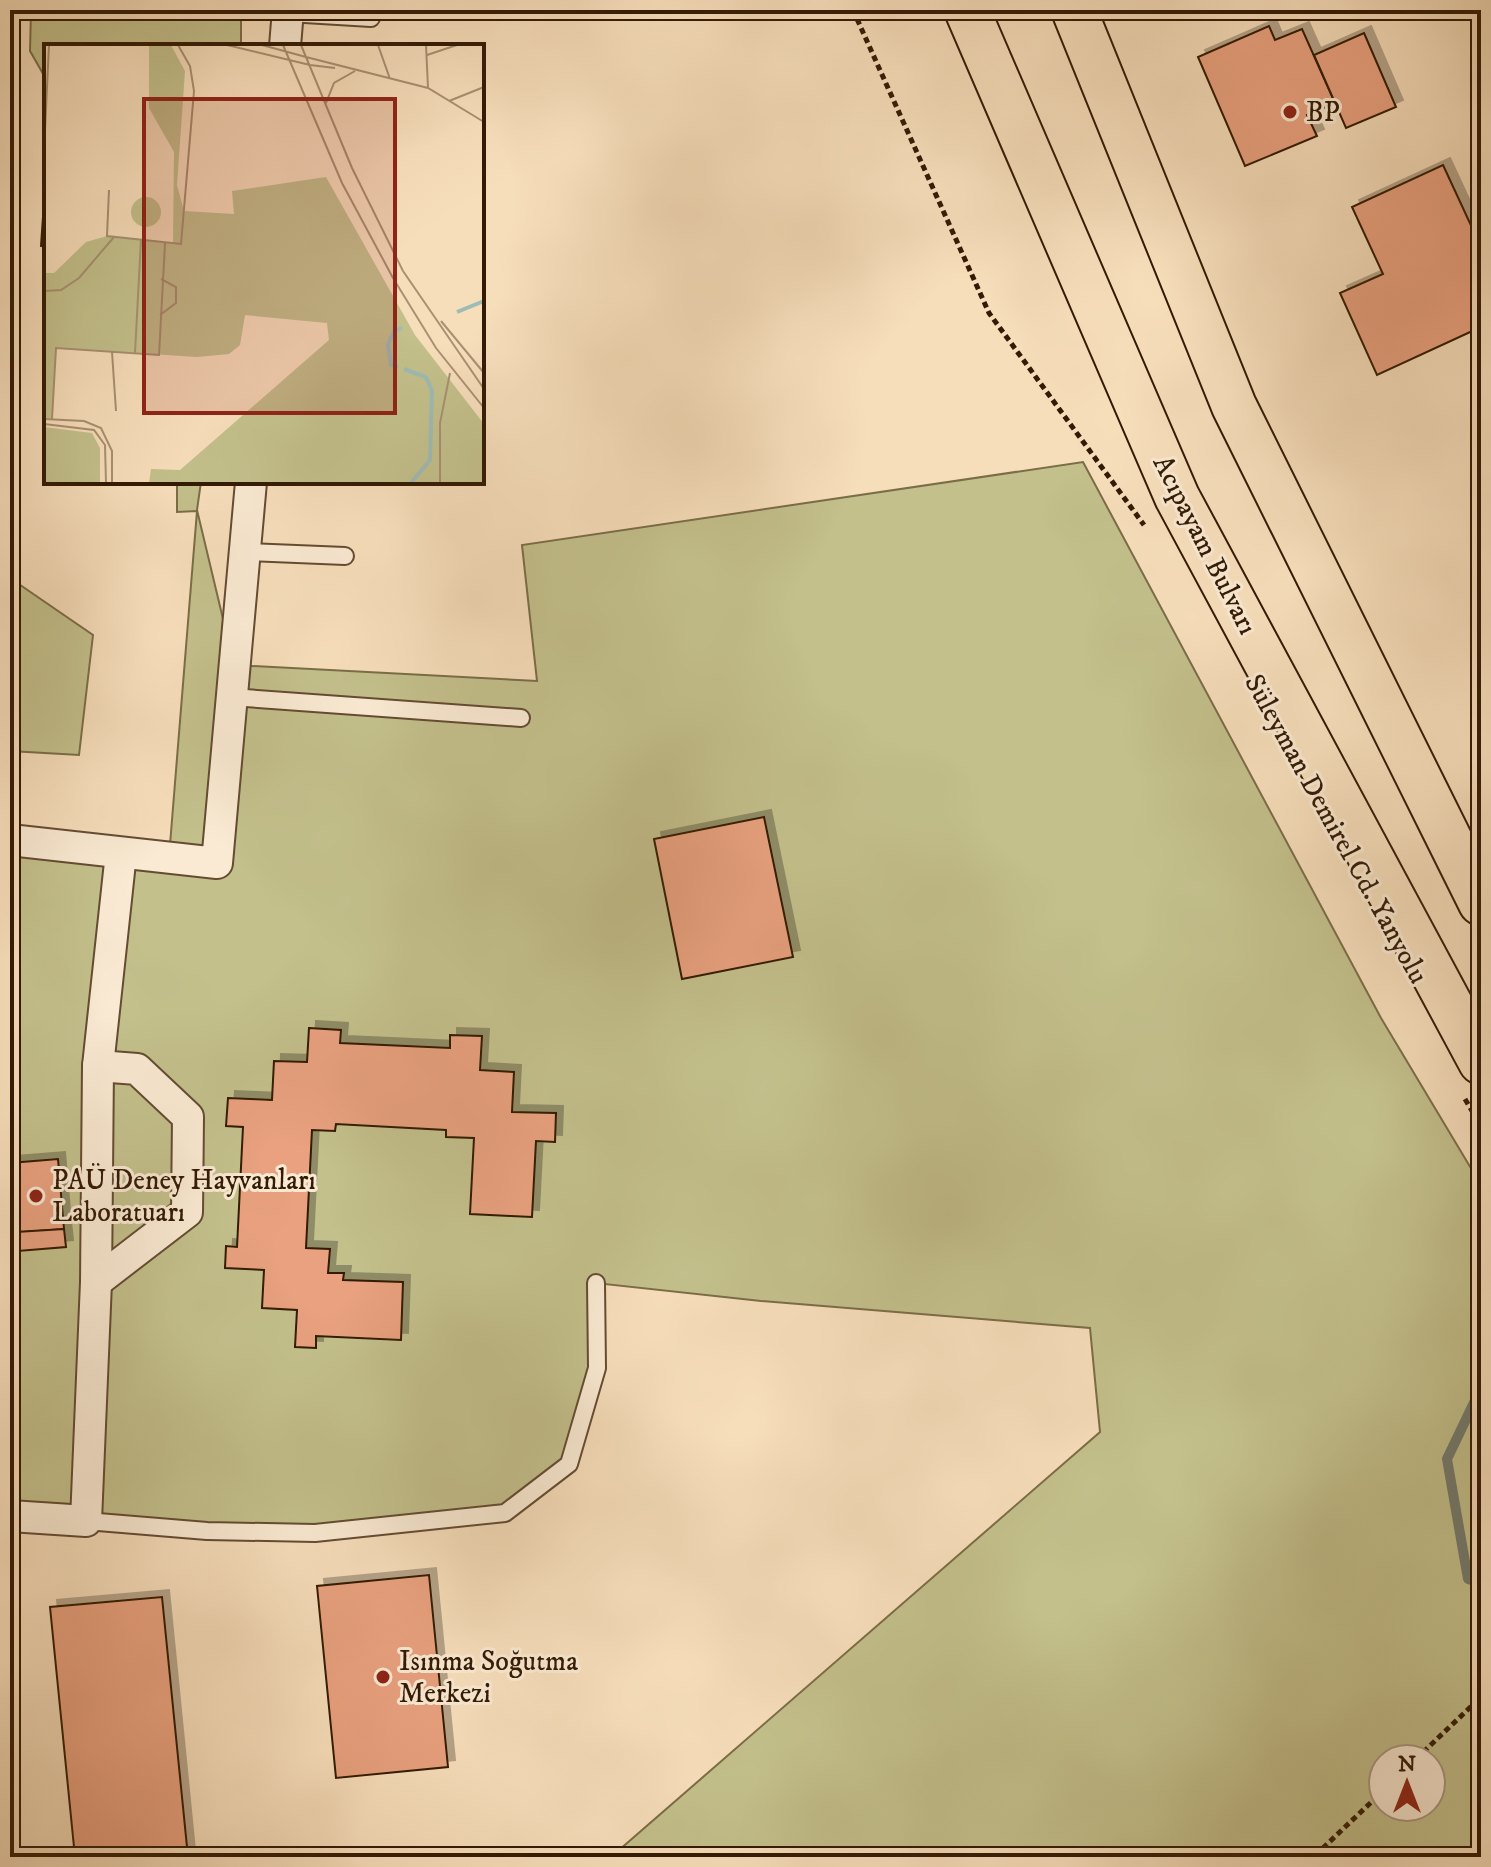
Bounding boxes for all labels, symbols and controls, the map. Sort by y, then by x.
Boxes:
inset map [44,44,484,484]
place label: BP [1306,95,1340,130]
marker: BP [1281,103,1299,121]
street label: Acıpayam Bulvarı [1145,450,1265,640]
street label: Süleyman Demirel Cd. Yanyolu [1236,668,1436,990]
place label: PAÜ Deney Hayvanları Laboratuarı [52,1163,316,1230]
marker: PAÜ Deney Hayvanları Laboratuarı [27,1187,45,1205]
place label: Isınma Soğutma Merkezi [399,1644,578,1711]
marker: Isınma Soğutma Merkezi [374,1668,392,1686]
north arrow [1367,1743,1447,1823]
text: N [1398,1751,1416,1778]

